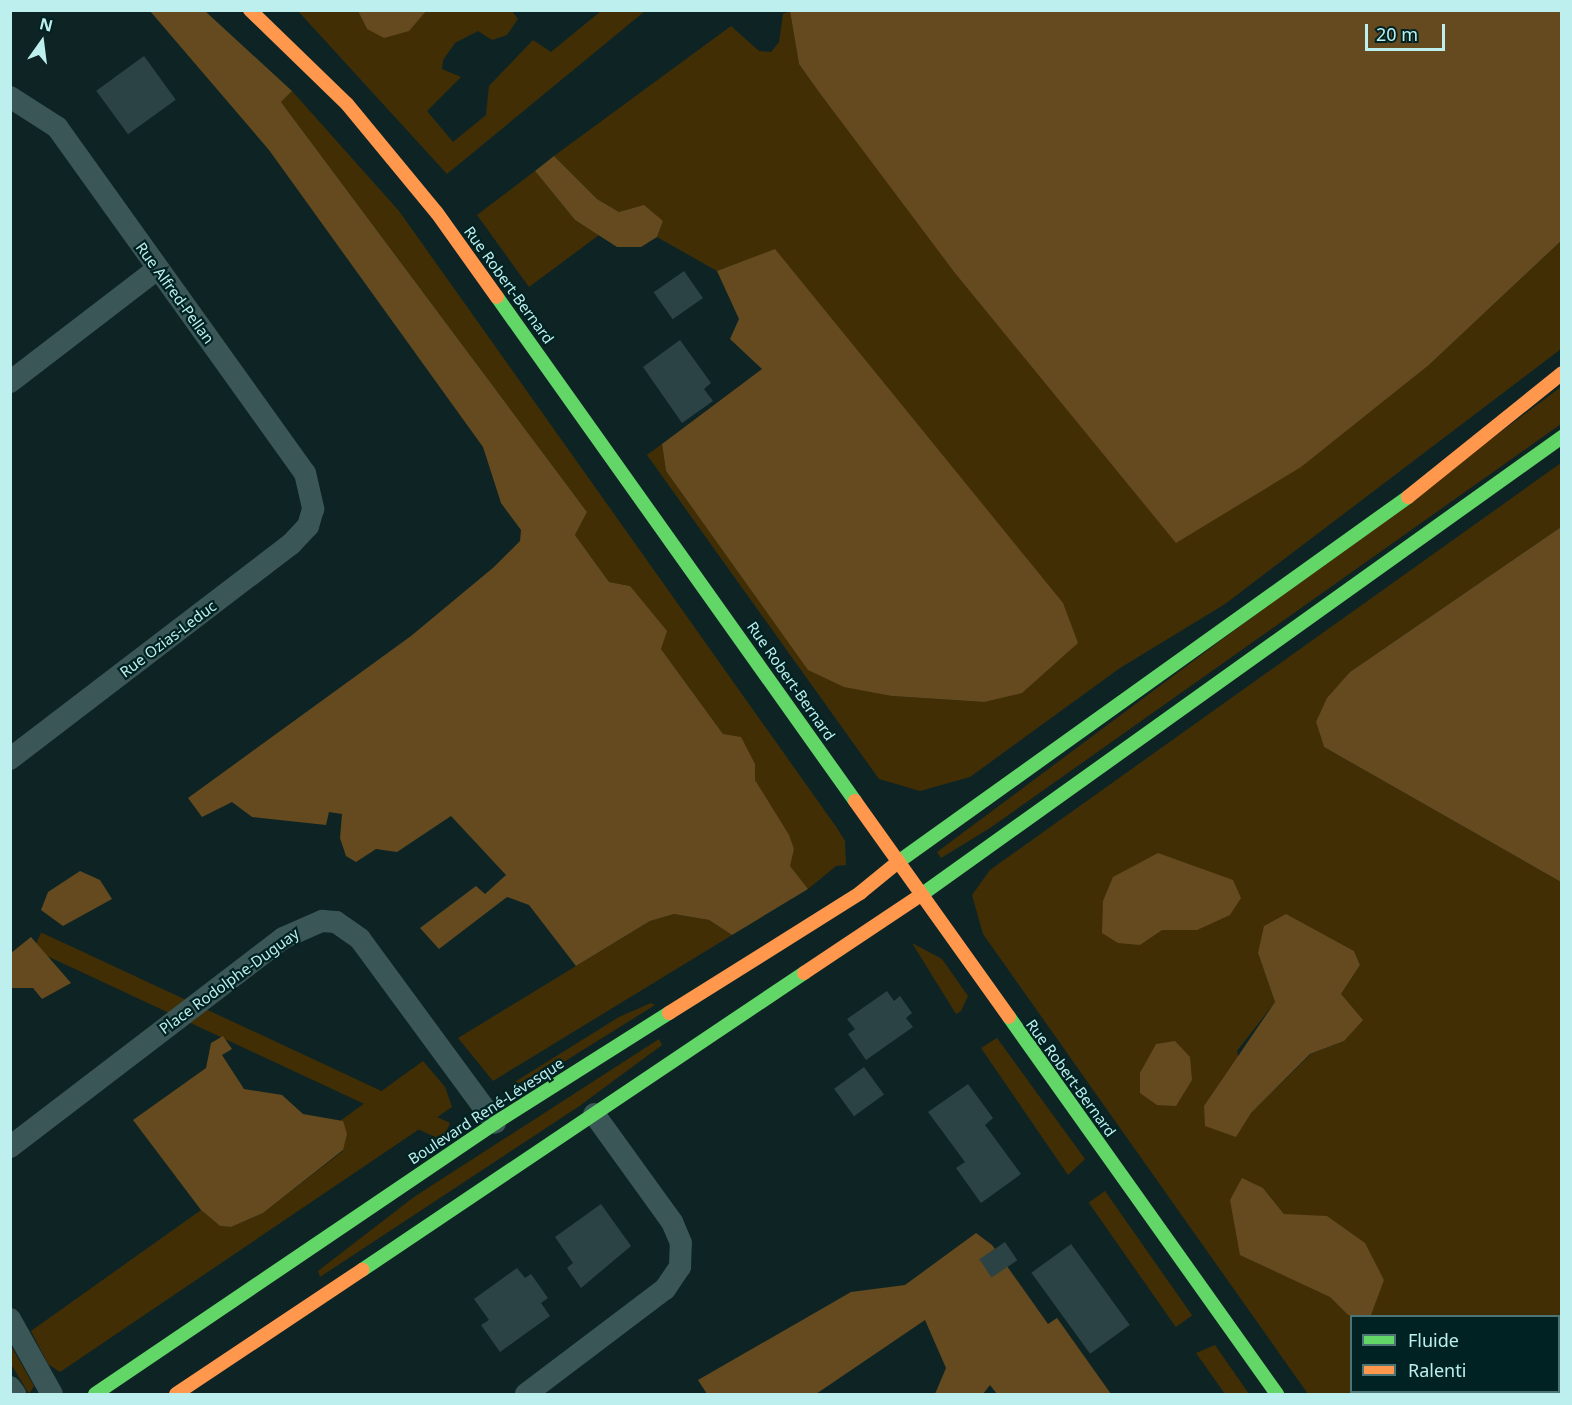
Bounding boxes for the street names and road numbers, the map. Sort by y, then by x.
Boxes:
street label: Rue Robert-Bernard [460,223,558,347]
street label: Rue Alfred-Pellan [132,239,218,347]
street label: Rue Ozias-Leduc [116,597,220,681]
street label: Rue Robert-Bernard [743,618,839,744]
street label: Place Rodolphe-Duguay [156,924,302,1038]
street label: Rue Robert-Bernard [1022,1016,1120,1140]
street label: Boulevard René-Lévesque [405,1054,567,1168]

